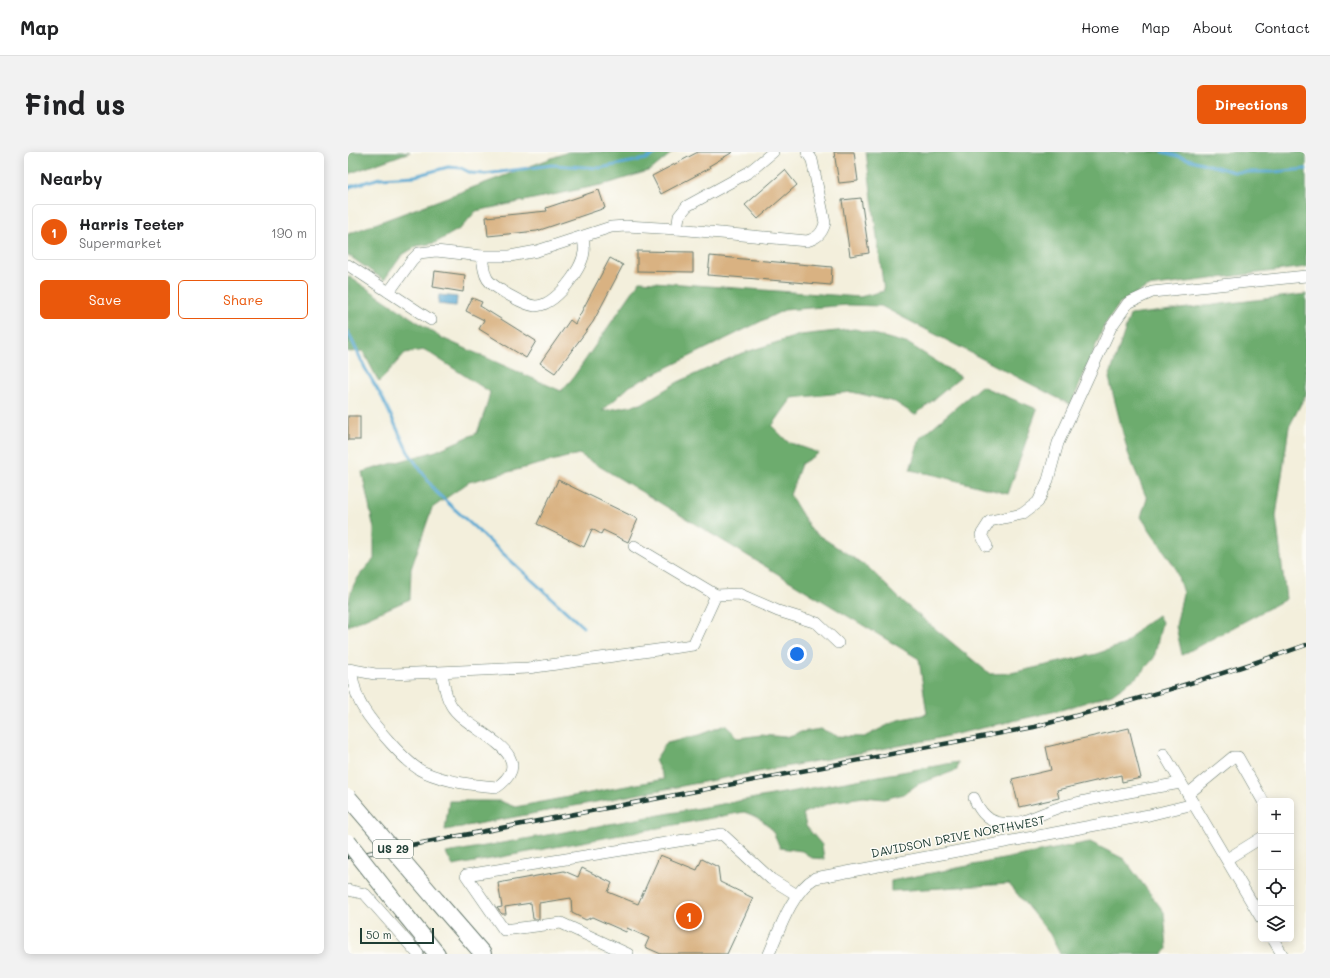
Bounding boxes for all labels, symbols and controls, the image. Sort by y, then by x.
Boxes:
text: Map [20,15,59,40]
text: Home [1081,18,1119,37]
text: Map [1141,18,1170,37]
text: About [1192,18,1233,37]
text: Contact [1255,18,1310,37]
button: Directions [1197,85,1306,124]
text: Find us [24,86,125,122]
text: Nearby [40,167,102,189]
text: Harris Teeter [79,214,184,234]
text: 1 [51,224,57,241]
text: 190 m [271,224,307,241]
text: Supermarket [79,234,162,251]
button: Save [40,280,170,319]
button: Share [178,280,308,319]
your location [787,644,807,664]
map controls [1258,798,1294,942]
button: + [1258,798,1294,834]
street label: DAVIDSON DRIVE NORTHWEST [870,811,1046,861]
button: − [1258,834,1294,870]
road number: US 29 [373,840,413,858]
button: locate [1258,870,1294,906]
pin: 1 [676,901,702,931]
button: layers [1258,906,1294,942]
scale bar [360,926,434,945]
text: 50 m [366,927,392,942]

